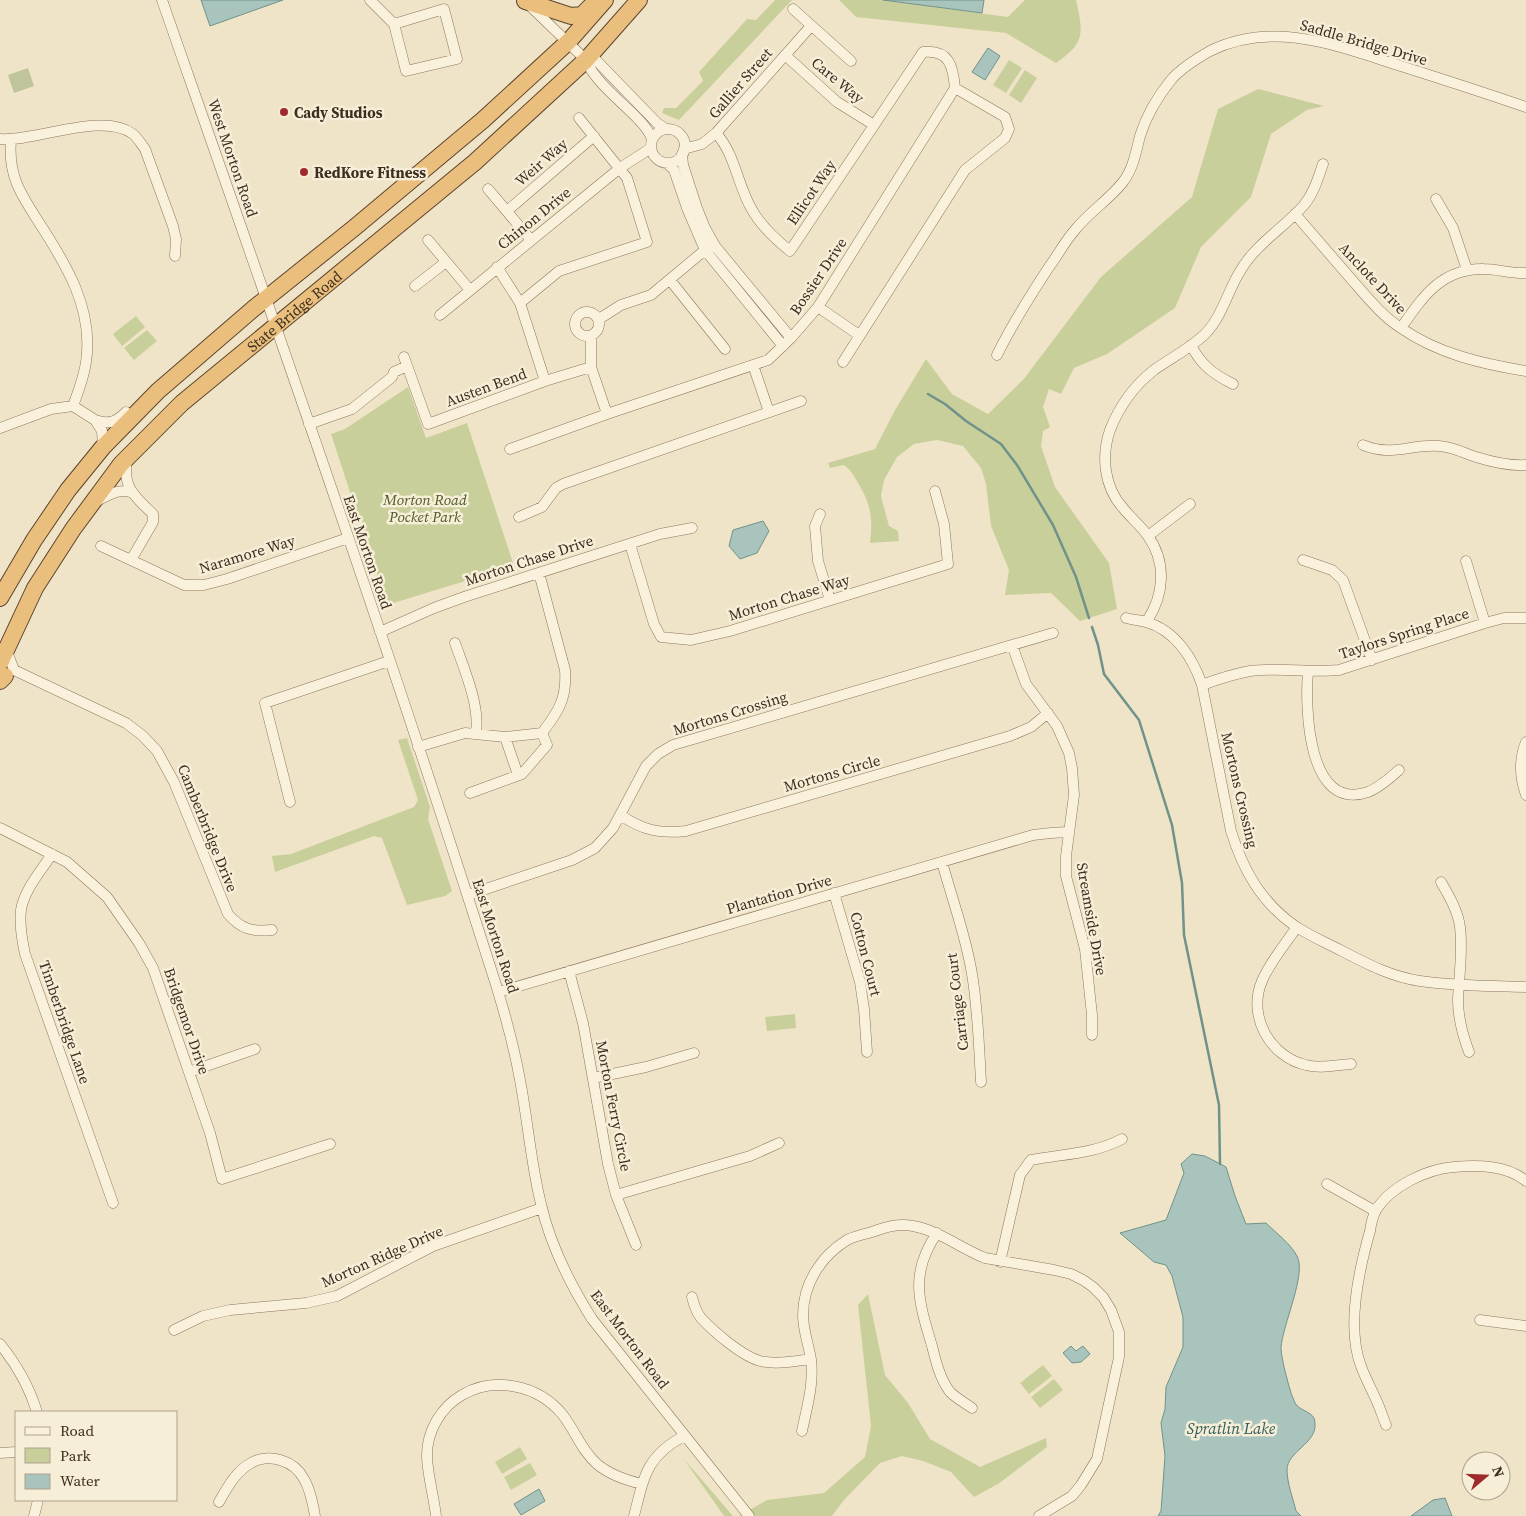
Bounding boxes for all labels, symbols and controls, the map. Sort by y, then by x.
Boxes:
street label: Saddle Bridge Drive [1298,14,1430,70]
street label: Gallier Street [703,43,777,123]
street label: Care Way [807,52,869,108]
street label: West Morton Road [203,96,263,220]
place label: Cady Studios [294,102,383,123]
marker: Cady Studios [278,106,290,118]
street label: Weir Way [510,133,572,191]
street label: Ellicot Way [782,155,841,229]
place label: RedKore Fitness [314,162,426,183]
marker: RedKore Fitness [298,166,310,178]
street label: Chinon Drive [493,182,575,254]
street label: Bossier Drive [784,233,852,319]
street label: Anclote Drive [1334,238,1412,319]
street label: State Bridge Road [242,265,346,356]
street label: Austen Bend [443,362,530,411]
park label: Morton Road Pocket Park [382,489,467,527]
street label: East Morton Road [339,492,398,612]
street label: Naramore Way [196,529,298,579]
street label: Morton Chase Drive [462,529,596,591]
street label: Morton Chase Way [726,568,852,625]
street label: Taylors Spring Place [1336,602,1472,664]
street label: Mortons Crossing [670,686,790,740]
street label: Mortons Crossing [1216,730,1264,850]
street label: Mortons Circle [781,749,883,797]
street label: Camberbridge Drive [173,761,243,895]
street label: Streamside Drive [1072,861,1112,977]
street label: Plantation Drive [724,869,834,919]
street label: East Morton Road [468,876,525,996]
street label: Cotton Court [845,910,887,998]
street label: Carriage Court [941,952,973,1052]
street label: Timberbridge Lane [34,957,96,1087]
street label: Bridgemor Drive [159,965,215,1078]
street label: Morton Ferry Circle [591,1039,637,1174]
street label: Morton Ridge Drive [318,1220,447,1292]
street label: East Morton Road [586,1285,675,1393]
legend [15,1411,178,1501]
water label: Spratlin Lake [1187,1417,1276,1439]
text: Road [60,1420,94,1441]
text: Park [60,1445,92,1466]
north arrow [1461,1451,1511,1501]
text: N [1487,1464,1509,1480]
text: Water [60,1470,101,1491]

